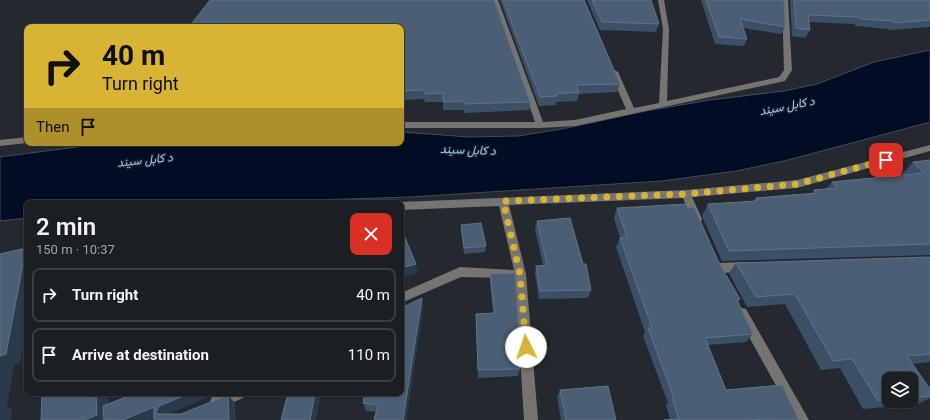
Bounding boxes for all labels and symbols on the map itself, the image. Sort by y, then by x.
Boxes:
water label: د کابل سيند [758,94,816,118]
water label: د کابل سيند [440,142,496,158]
pin [869,143,903,177]
water label: د کابل سيند [116,150,174,170]
position arrow [505,326,547,368]

